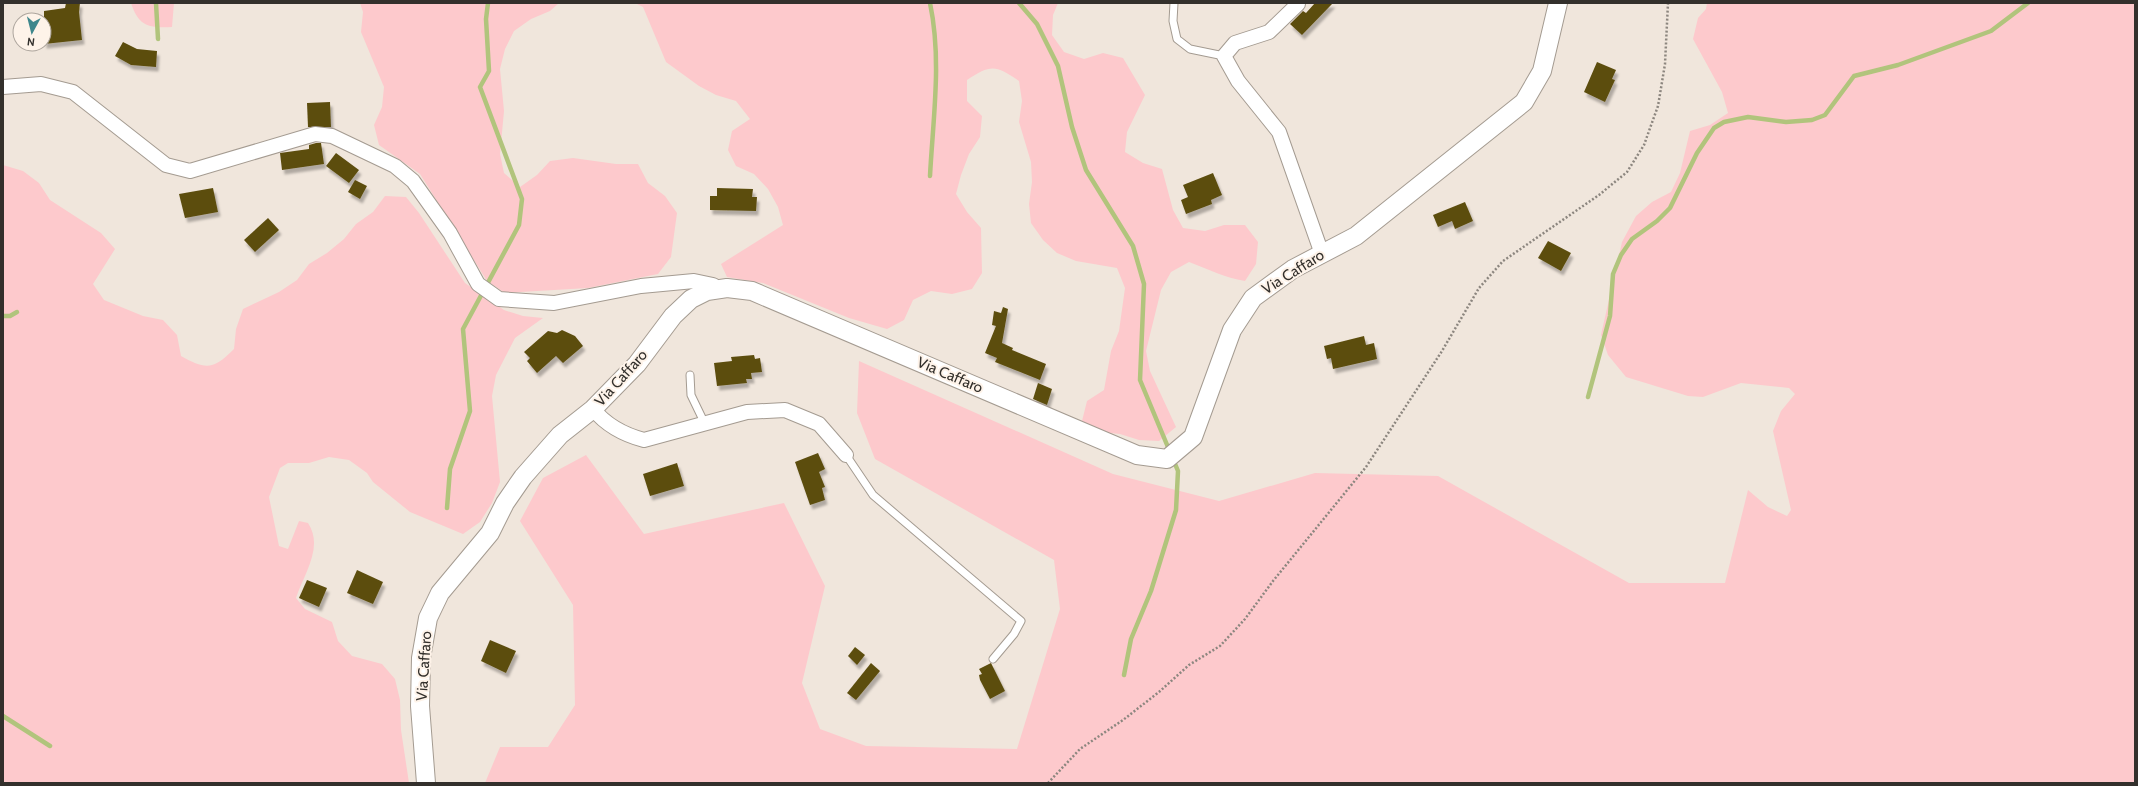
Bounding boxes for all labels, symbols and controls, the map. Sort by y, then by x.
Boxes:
north arrow [12,12,52,52]
text: N [26,35,35,49]
street label: Via Caffaro [1259,246,1327,298]
street label: Via Caffaro [591,346,651,410]
street label: Via Caffaro [914,353,986,397]
street label: Via Caffaro [413,631,435,701]

